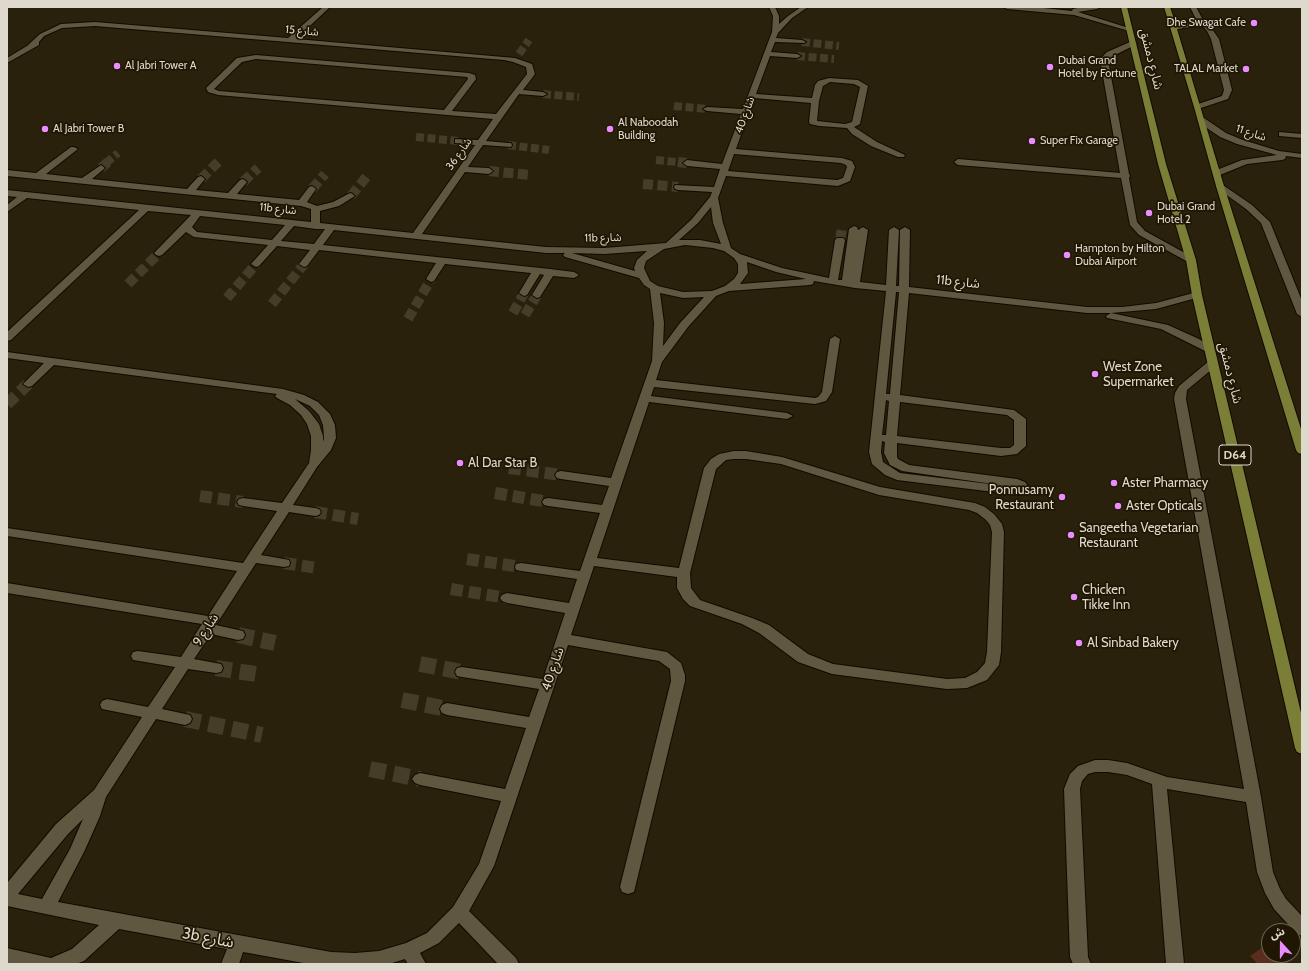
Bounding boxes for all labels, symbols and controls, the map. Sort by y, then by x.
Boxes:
place label: Dhe Swagat Cafe [1167,16,1246,30]
marker: Dhe Swagat Cafe [1249,18,1259,28]
street label: شارع 15 [285,23,319,39]
street label: شارع دمشق [1136,27,1166,91]
place label: Dubai Grand Hotel by Fortune [1058,54,1136,80]
place label: Al Jabri Tower A [125,59,196,73]
marker: Al Jabri Tower A [112,61,122,71]
marker: Dubai Grand Hotel by Fortune [1045,62,1055,72]
place label: TALAL Market [1174,62,1238,76]
marker: TALAL Market [1241,64,1251,74]
street label: شارع 40 [732,95,758,135]
place label: Al Naboodah Building [618,116,678,142]
place label: Al Jabri Tower B [53,122,124,136]
street label: شارع 11 [1234,122,1268,144]
marker: Al Jabri Tower B [40,124,50,134]
marker: Al Naboodah Building [605,124,615,134]
place label: Super Fix Garage [1040,134,1118,148]
street label: شارع 36 [443,135,475,173]
marker: Super Fix Garage [1027,136,1037,146]
street label: 11b شارع [259,200,297,218]
place label: Dubai Grand Hotel 2 [1157,200,1215,226]
marker: Dubai Grand Hotel 2 [1144,208,1154,218]
street label: 11b شارع [584,231,622,245]
place label: Hampton by Hilton Dubai Airport [1075,242,1164,268]
marker: Hampton by Hilton Dubai Airport [1062,250,1072,260]
street label: 11b شارع [935,272,981,292]
street label: شارع دمشق [1215,341,1245,405]
place label: West Zone Supermarket [1103,359,1174,390]
marker: West Zone Supermarket [1090,369,1100,379]
road number: D64 [1219,445,1251,465]
place label: Al Dar Star B [468,455,537,471]
marker: Al Dar Star B [455,458,465,468]
place label: Aster Pharmacy [1122,475,1208,491]
marker: Aster Pharmacy [1109,478,1119,488]
place label: Ponnusamy Restaurant [989,482,1054,513]
marker: Ponnusamy Restaurant [1057,492,1067,502]
place label: Aster Opticals [1126,498,1202,514]
marker: Aster Opticals [1113,501,1123,511]
place label: Sangeetha Vegetarian Restaurant [1079,520,1198,551]
marker: Sangeetha Vegetarian Restaurant [1066,530,1076,540]
place label: Chicken Tikke Inn [1082,582,1130,613]
marker: Chicken Tikke Inn [1069,592,1079,602]
street label: شارع 9 [190,611,222,649]
place label: Al Sinbad Bakery [1087,635,1179,651]
marker: Al Sinbad Bakery [1074,638,1084,648]
street label: شارع 40 [538,645,568,693]
north arrow [1261,923,1301,963]
text: ش [1268,923,1287,942]
street label: 3b شارع [180,924,236,952]

